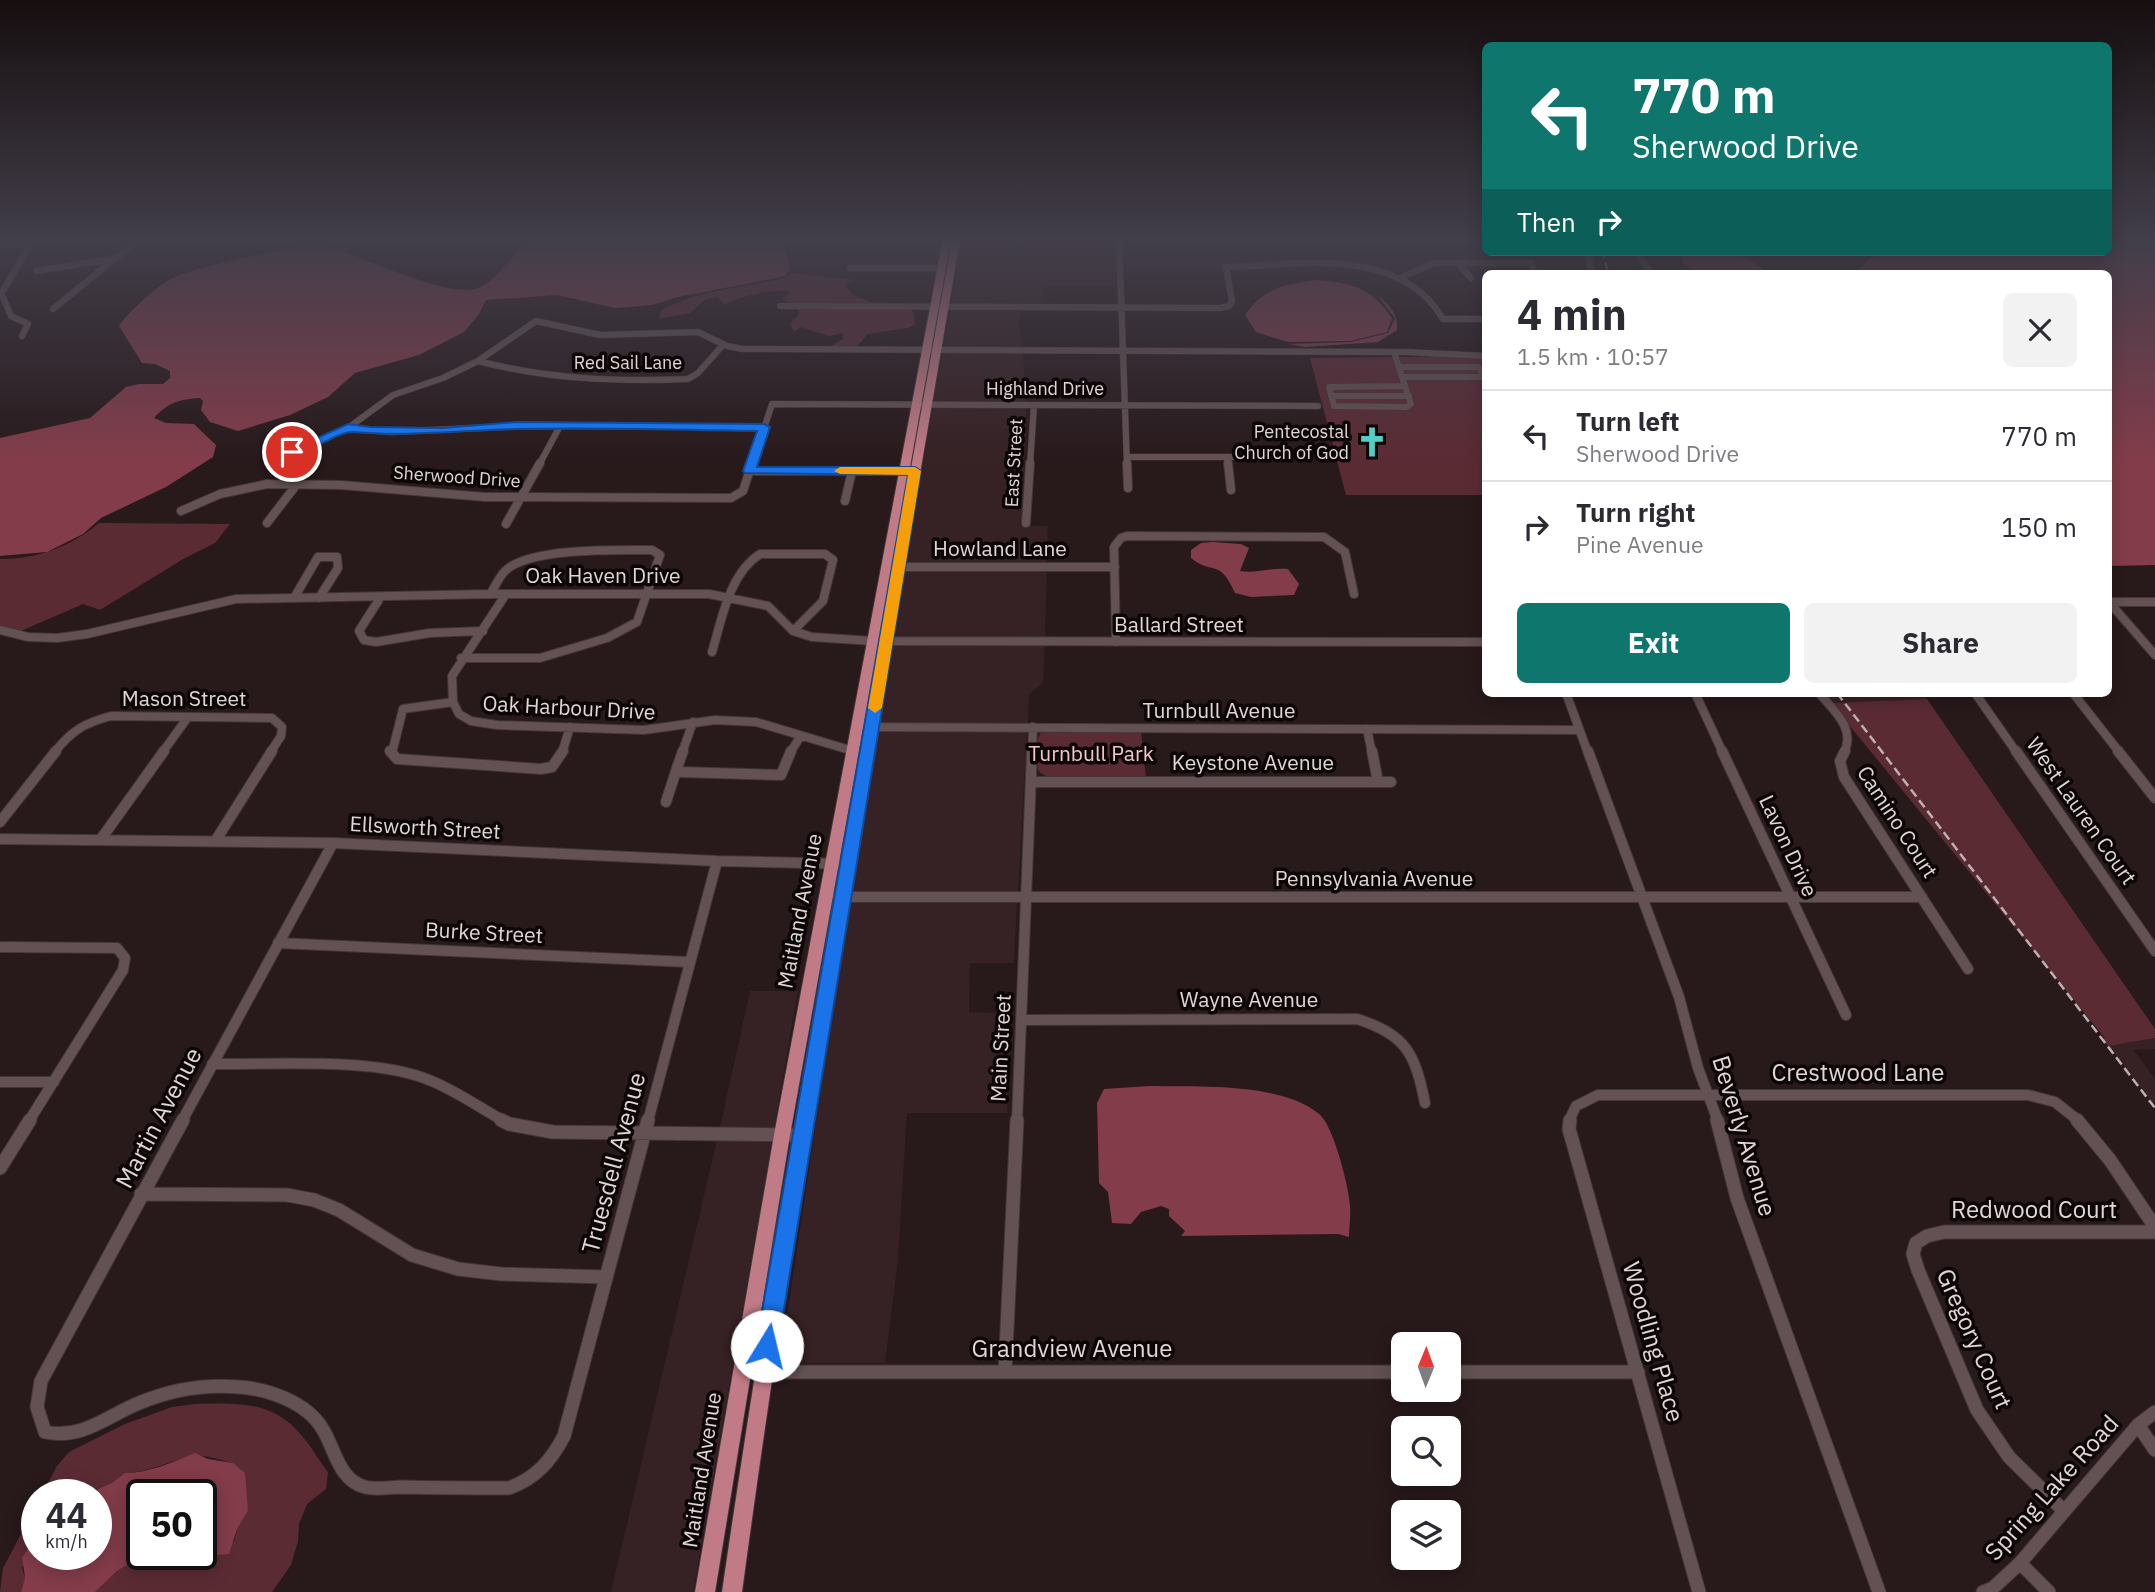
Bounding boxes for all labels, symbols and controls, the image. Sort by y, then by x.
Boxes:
text: 770 m [1632,63,1776,126]
icon: left [1517,70,1608,161]
text: Sherwood Drive [1632,125,1859,167]
icon: right [1590,203,1628,241]
text: Then [1517,205,1576,239]
text: 4 min [1517,287,1627,342]
button: close [2003,293,2077,367]
text: 1.5 km · 10:57 [1517,341,1669,371]
street label: Red Sail Lane [574,351,682,374]
street label: Highland Drive [986,377,1104,400]
text: Turn left [1576,404,1679,438]
icon: left [1517,417,1555,455]
street label: East Street [1000,418,1027,508]
text: 770 m [2001,419,2077,453]
place label: Pentecostal Church of God [1234,420,1349,464]
pin [262,422,322,482]
church icon: Pentecostal Church of God [1355,425,1389,459]
icon: arrive [273,433,311,471]
text: Sherwood Drive [1576,438,1739,468]
street label: Sherwood Drive [393,461,522,492]
text: Turn right [1576,495,1695,529]
icon: right [1517,508,1555,546]
text: 150 m [2001,510,2077,544]
text: Pine Avenue [1576,529,1704,559]
street label: Howland Lane [933,534,1067,562]
street label: Oak Haven Drive [525,561,681,589]
button: Exit [1517,603,1790,683]
button: Share [1804,603,2077,683]
street label: Ballard Street [1114,610,1244,638]
street label: Mason Street [122,684,246,712]
street label: Oak Harbour Drive [482,688,656,726]
street label: Turnbull Avenue [1142,696,1296,724]
street label: West Lauren Court [2020,731,2143,890]
park label: Turnbull Park [1028,739,1154,767]
street label: Keystone Avenue [1172,748,1334,776]
street label: Camino Court [1851,760,1945,883]
street label: Lavon Drive [1753,790,1825,901]
street label: Ellsworth Street [349,809,501,845]
street label: Maitland Avenue [770,831,828,991]
street label: Pennsylvania Avenue [1275,864,1473,892]
street label: Burke Street [424,915,544,949]
street label: Wayne Avenue [1180,985,1318,1013]
street label: Main Street [983,993,1017,1103]
street label: Martin Avenue [108,1042,209,1194]
street label: Beverly Avenue [1705,1051,1785,1220]
street label: Crestwood Lane [1771,1056,1945,1088]
street label: Truesdell Avenue [574,1069,653,1257]
street label: Redwood Court [1951,1193,2117,1225]
street label: Woodling Place [1616,1258,1692,1426]
street label: Gregory Court [1930,1263,2020,1414]
position arrow [730,1309,804,1383]
street label: Grandview Avenue [972,1332,1172,1364]
north arrow [1391,1332,1461,1402]
map controls [1391,1332,1461,1570]
street label: Maitland Avenue [675,1390,727,1550]
street label: Spring Lake Road [1977,1408,2125,1567]
button: search [1391,1416,1461,1486]
speed limit sign: 50 [126,1479,217,1570]
text: 44 [45,1492,88,1538]
button: layers [1391,1500,1461,1570]
text: km/h [45,1530,88,1553]

